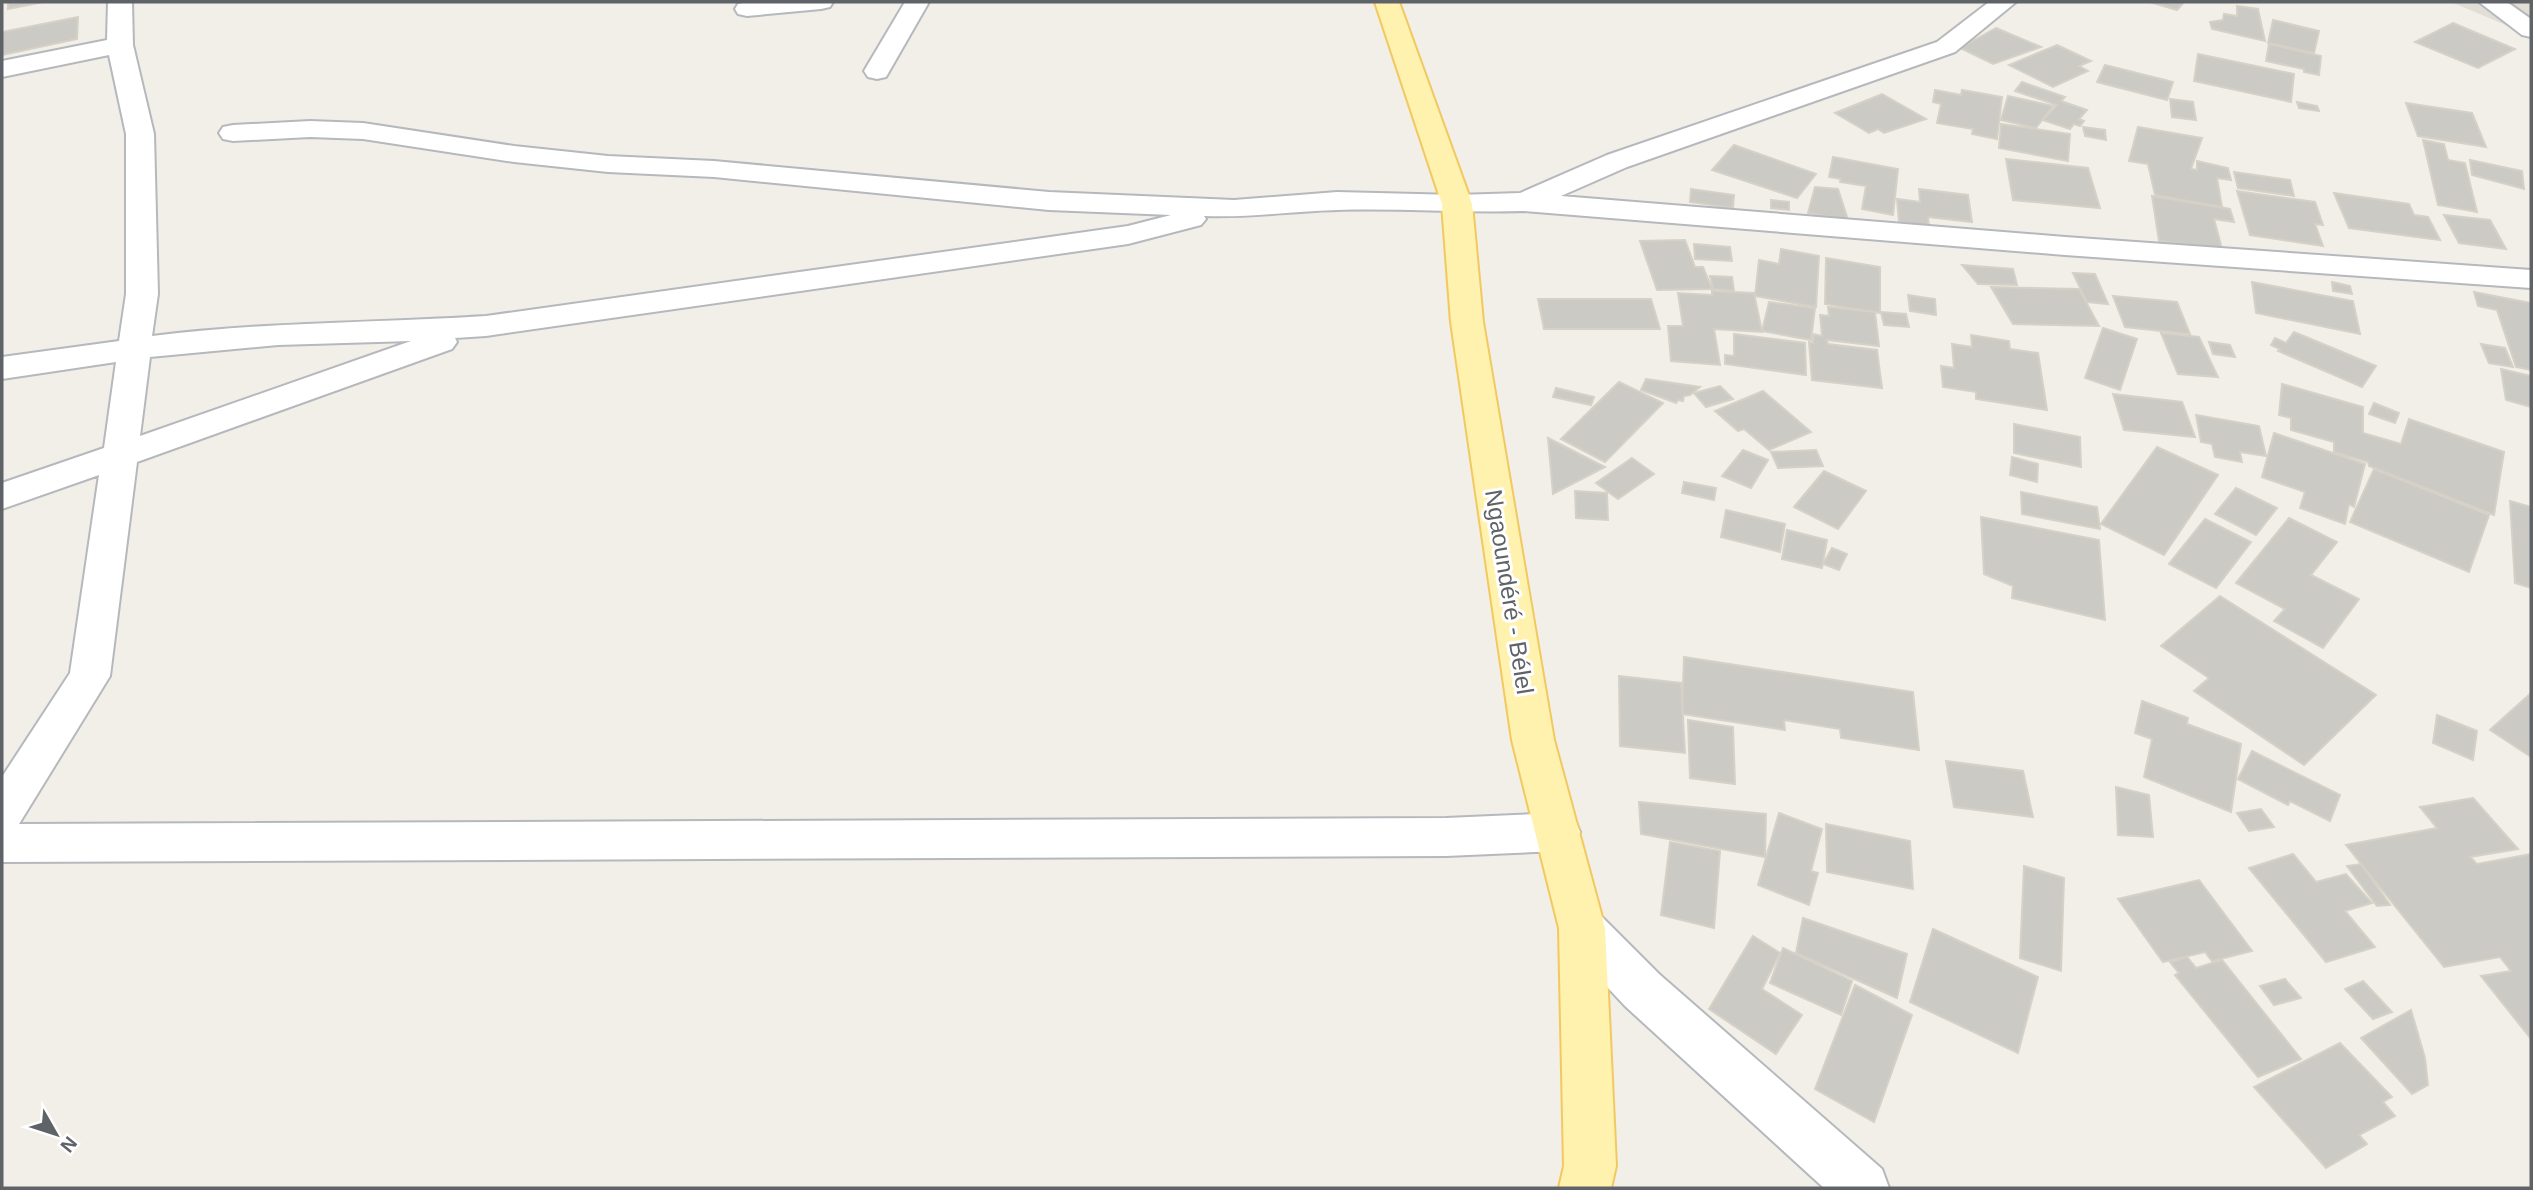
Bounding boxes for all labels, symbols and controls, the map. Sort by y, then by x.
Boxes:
street label: Ngaoundéré - Bélel [1480,488,1539,696]
north arrow [21,1099,91,1169]
text: N [56,1132,81,1156]

